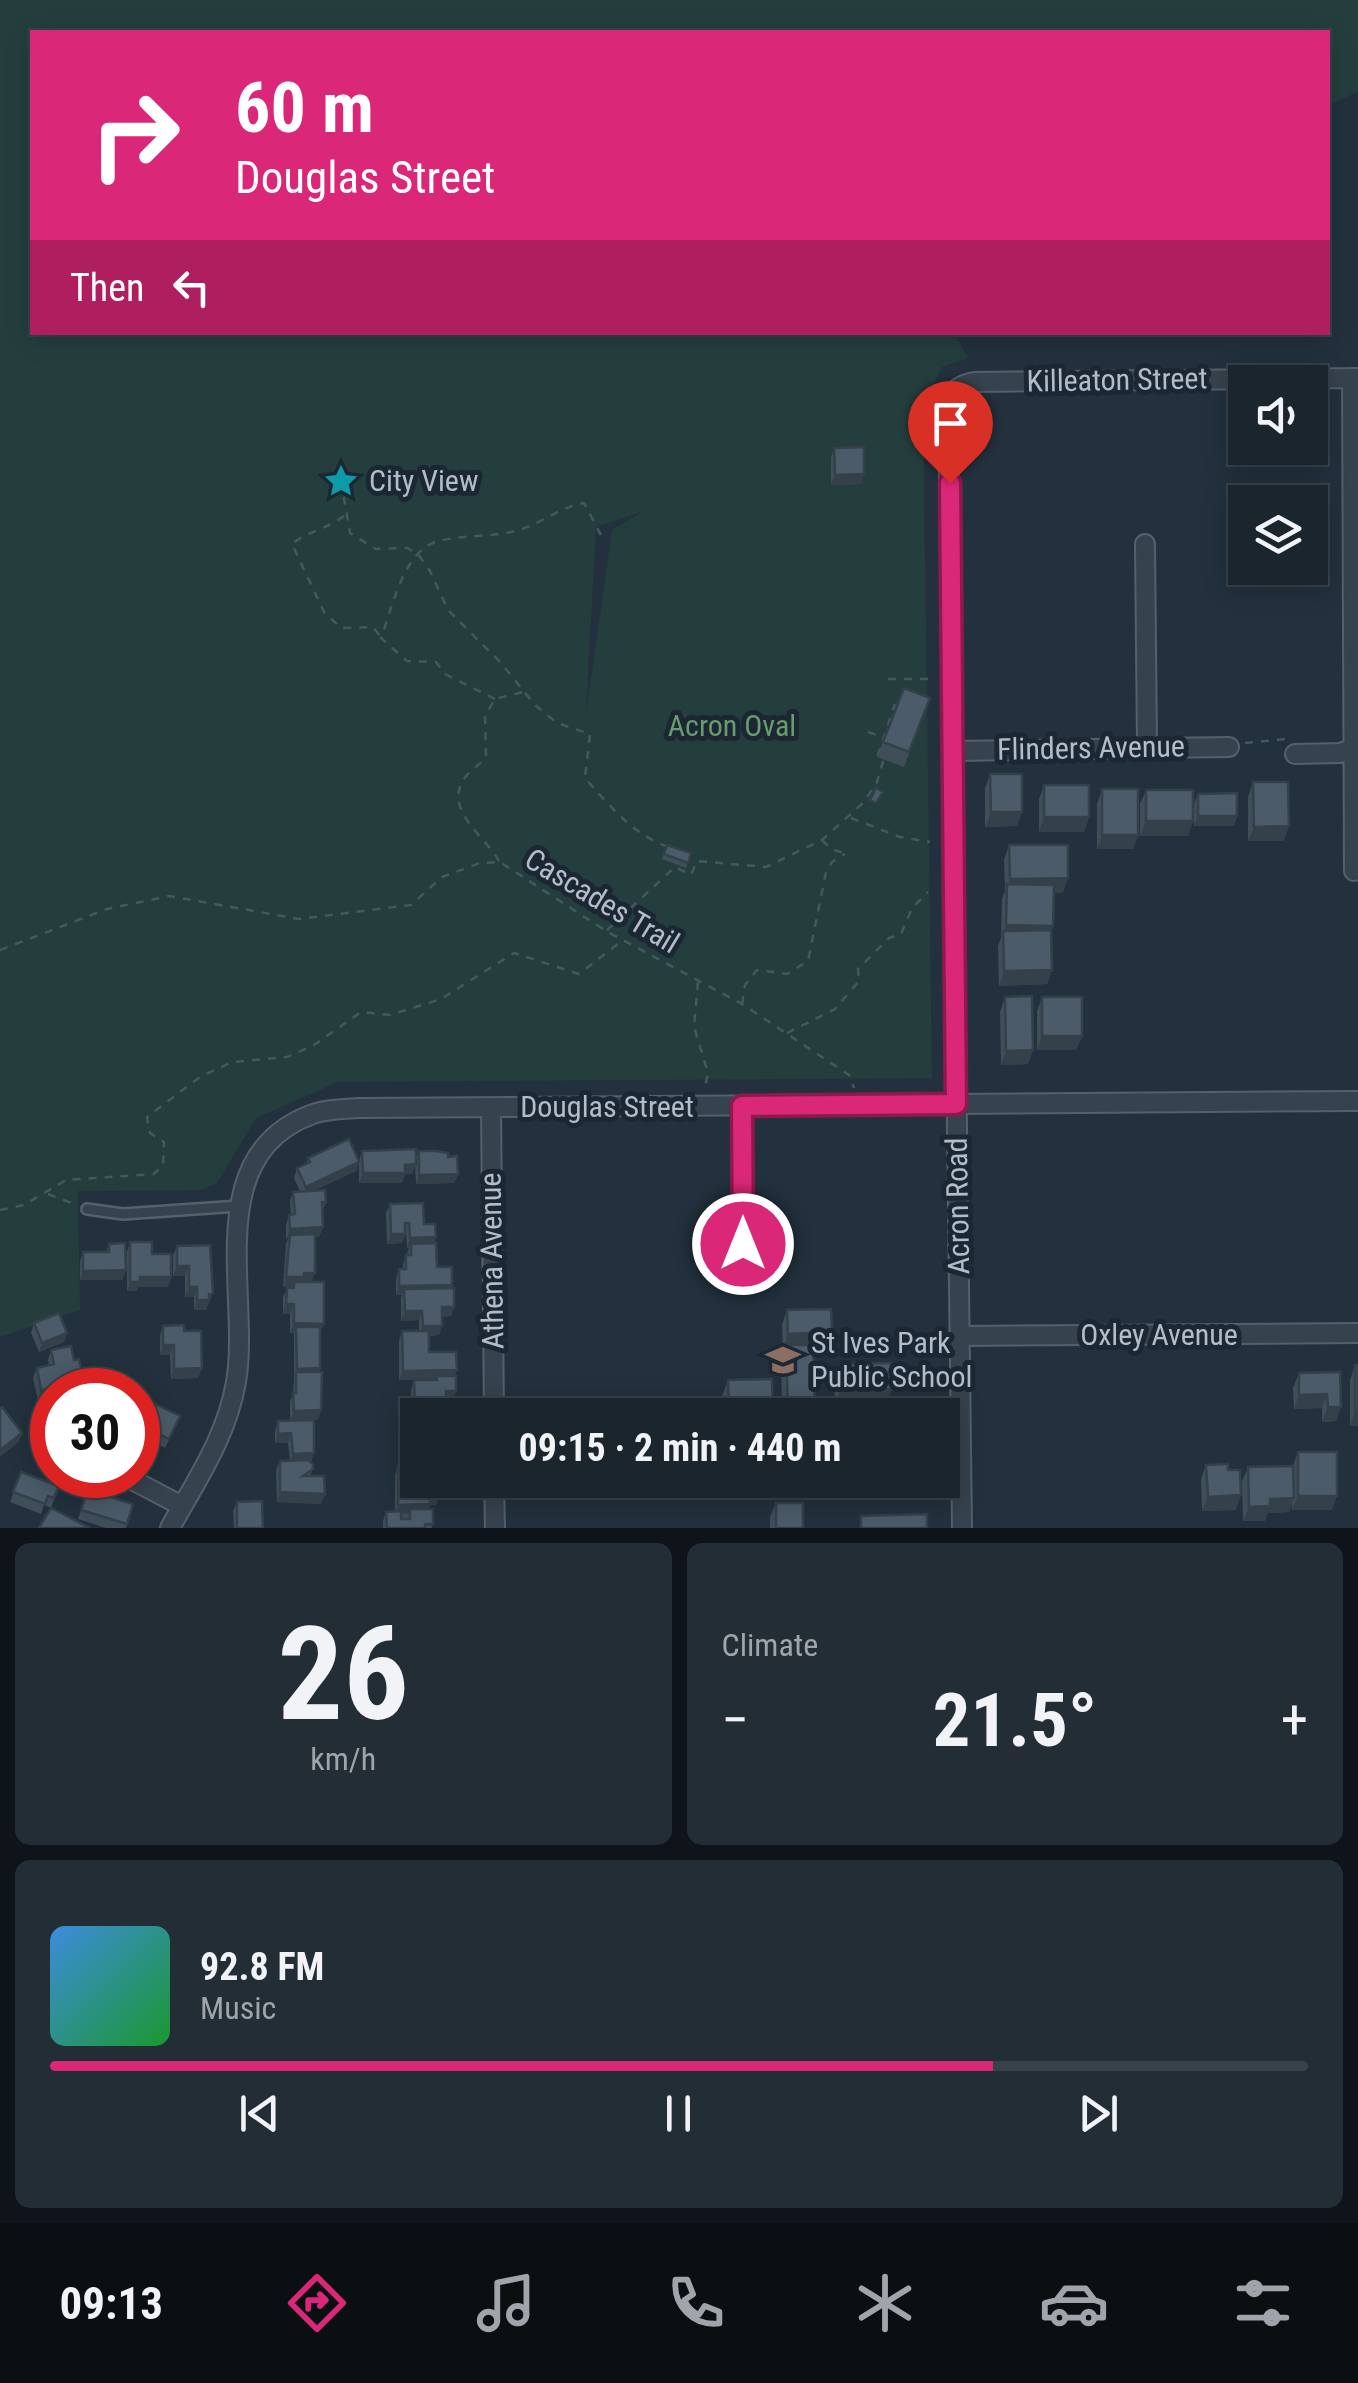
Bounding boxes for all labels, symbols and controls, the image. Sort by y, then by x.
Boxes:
text: 60 m [235,67,374,149]
icon: right [70,70,200,200]
text: Douglas Street [235,151,495,204]
icon: left [164,260,219,315]
text: Then [70,266,144,310]
street label: Killeaton Street [1026,360,1208,399]
map controls [1228,365,1328,585]
button: sound [1228,365,1328,465]
pin [908,381,993,484]
icon: arrive [923,396,978,451]
place icon: City View [322,462,360,500]
place label: City View [369,463,478,498]
button: layers [1228,485,1328,585]
park label: Acron Oval [668,708,796,743]
street label: Flinders Avenue [997,728,1185,767]
street label: Cascades Trail [519,841,686,960]
street label: Douglas Street [520,1089,694,1124]
street label: Acron Road [939,1137,976,1275]
street label: Athena Avenue [472,1172,511,1350]
position arrow [691,1192,795,1296]
street label: Oxley Avenue [1080,1317,1238,1352]
place label: St Ives Park Public School [811,1325,972,1394]
school or university icon: St Ives Park Public School [764,1341,802,1379]
speed limit sign: 30 [30,1368,160,1498]
text: 09:15 · 2 min · 440 m [519,1426,841,1470]
text: 26 [278,1598,409,1751]
text: Climate [722,1626,818,1664]
text: 21.5° [933,1676,1097,1764]
text: − [722,1688,749,1752]
text: + [1281,1688,1308,1752]
text: km/h [310,1740,376,1778]
text: 92.8 FM [200,1945,324,1989]
text: Music [200,1989,276,2027]
icon: previous [232,2086,287,2141]
icon: pause [651,2086,706,2141]
icon: next [1071,2086,1126,2141]
icon: directions [282,2268,352,2338]
icon: music [471,2268,541,2338]
icon: phone [661,2268,731,2338]
icon: climate [850,2268,920,2338]
icon: car [1039,2268,1109,2338]
icon: filters [1228,2268,1298,2338]
text: 09:13 [60,2277,163,2330]

